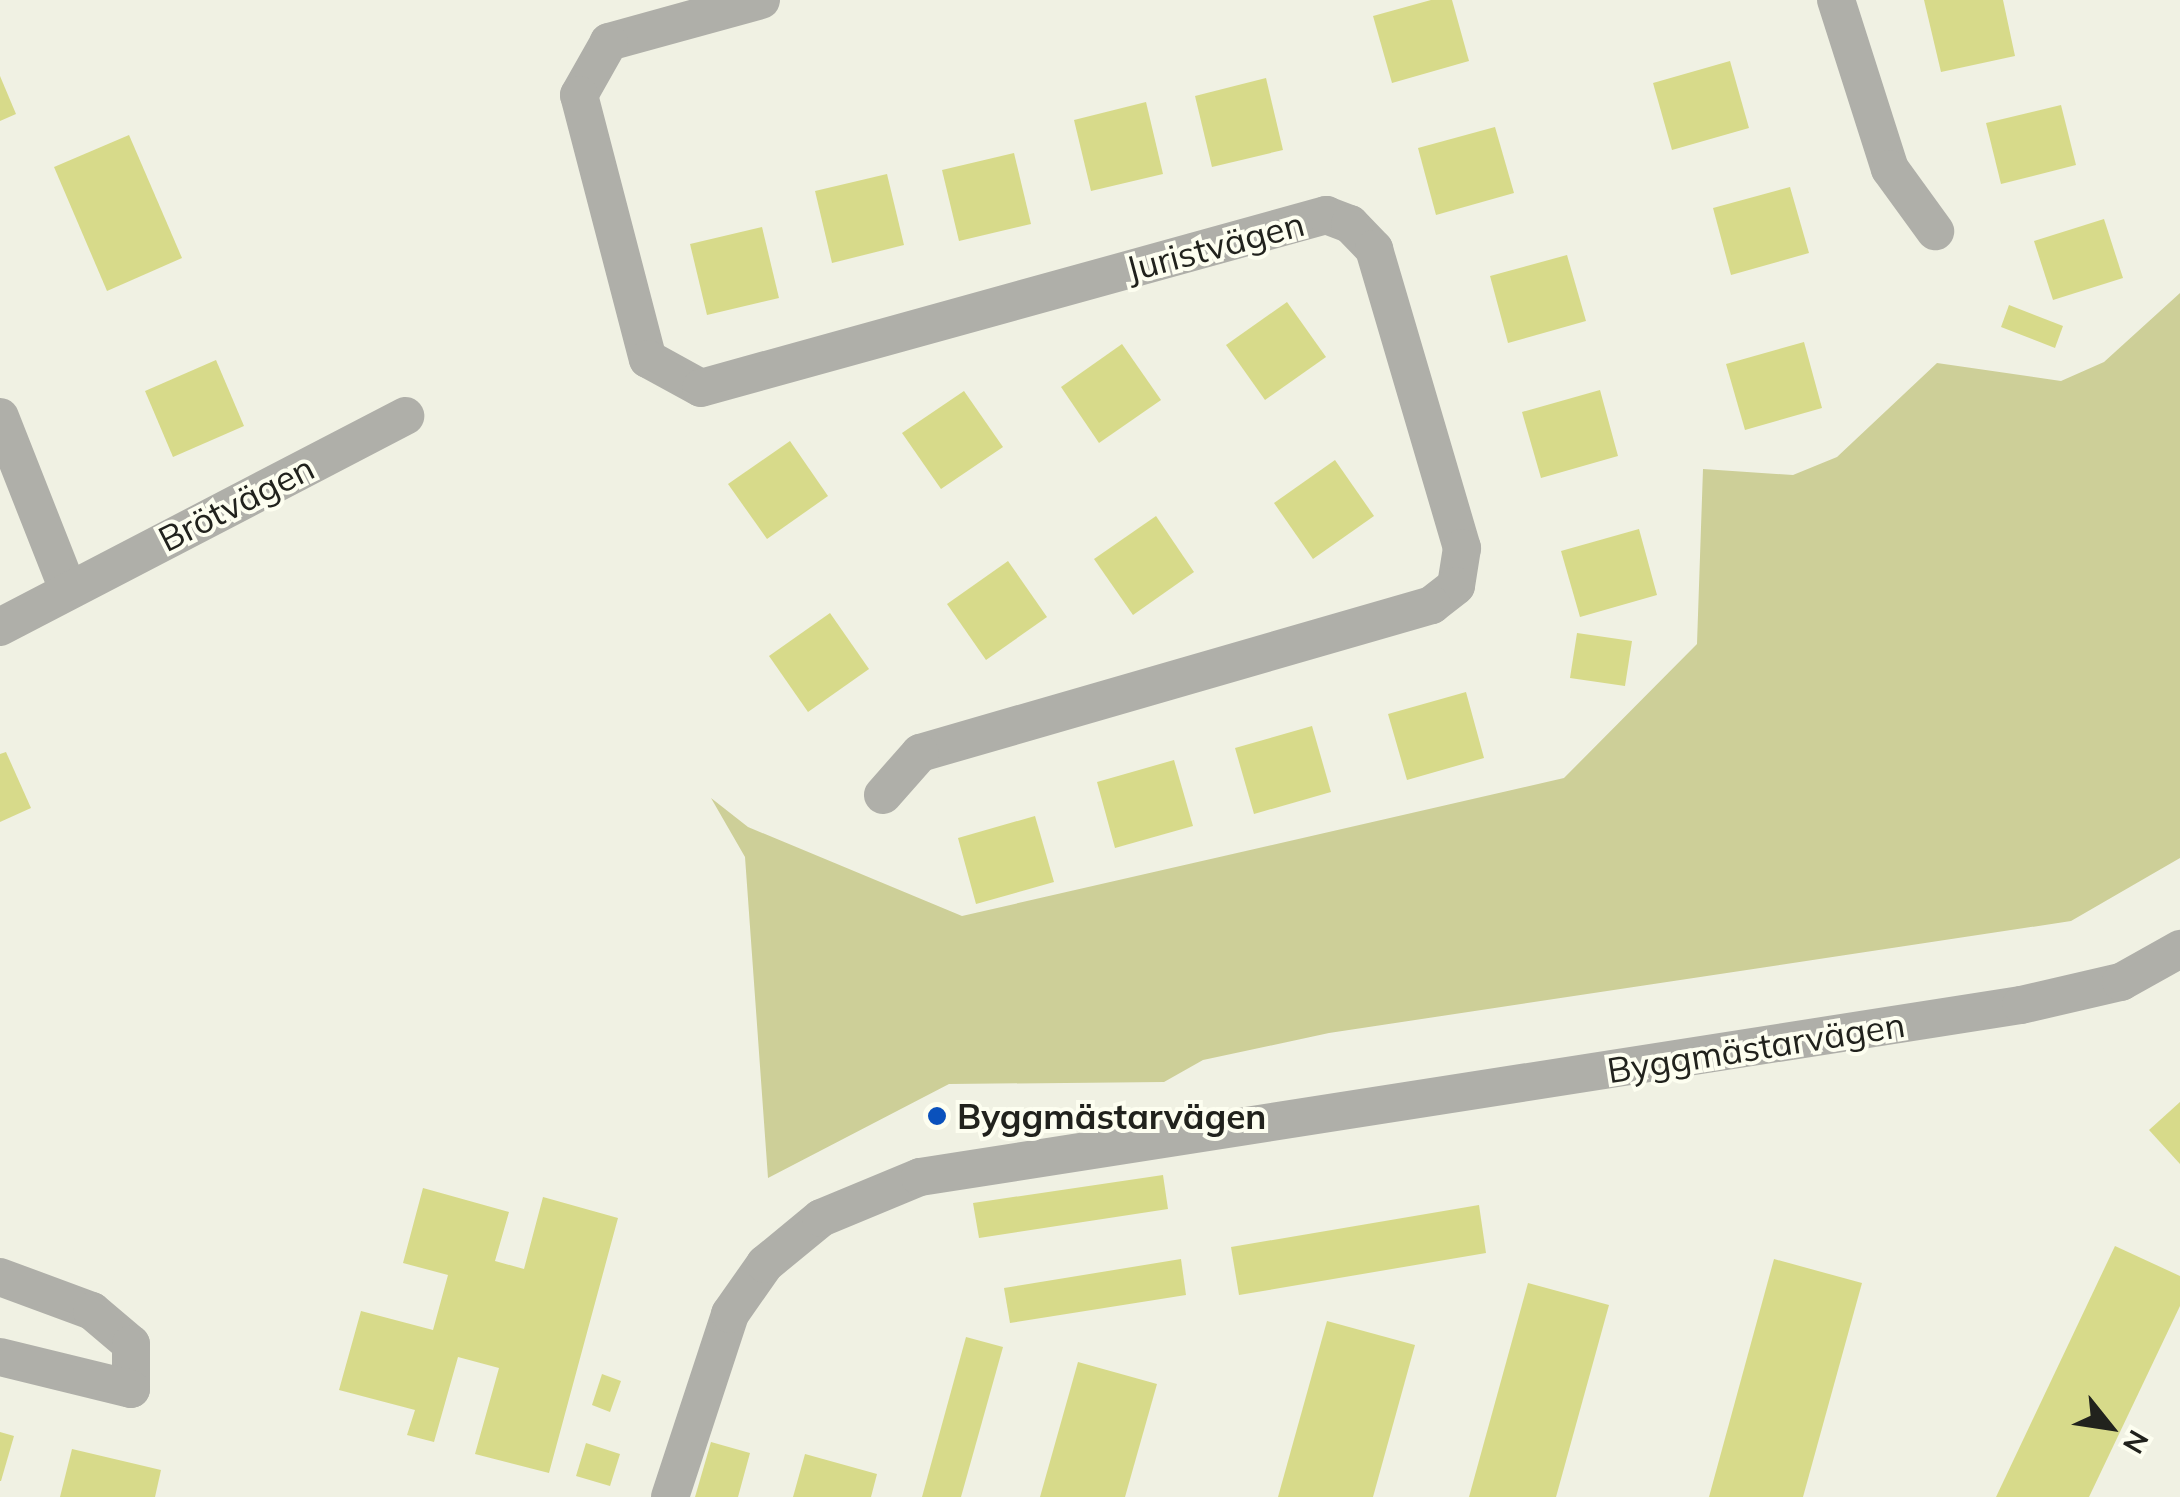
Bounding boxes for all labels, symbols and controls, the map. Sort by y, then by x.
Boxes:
street label: Juristvägen [1121,202,1309,290]
street label: Brötvägen [151,446,321,560]
street label: Byggmästarvägen [1604,1003,1908,1091]
place label: Byggmästarvägen [957,1095,1266,1137]
marker: Byggmästarvägen [926,1105,948,1127]
north arrow [2060,1377,2160,1477]
text: N [2116,1424,2157,1460]

